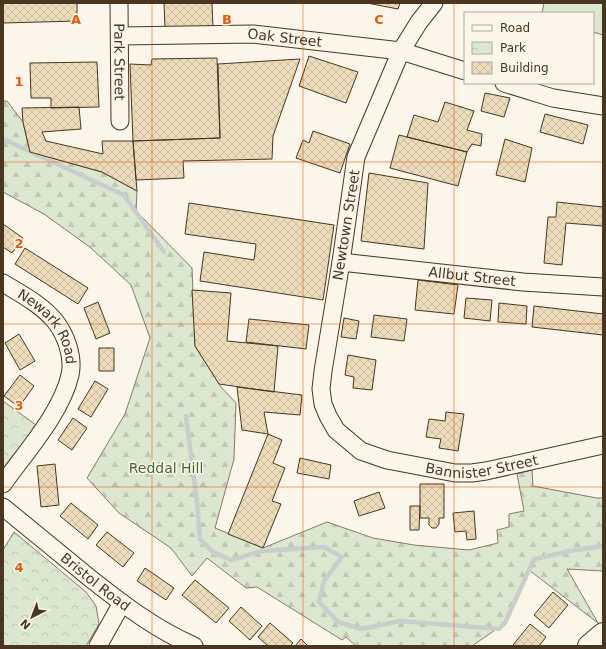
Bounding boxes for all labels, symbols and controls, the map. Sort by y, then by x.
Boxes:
text: A [71,12,81,27]
text: B [222,12,232,27]
text: C [374,12,384,27]
legend [464,12,594,84]
text: Road [500,21,530,35]
street label: Park Street [111,23,128,101]
street label: Oak Street [247,25,323,50]
text: Park [500,41,526,55]
text: Building [500,61,549,75]
text: 1 [14,74,24,89]
street label: Newtown Street [329,168,363,282]
text: 2 [14,236,24,251]
street label: Allbut Street [428,264,517,289]
street label: Newark Road [15,286,79,365]
text: 3 [14,398,24,413]
street label: Bannister Street [424,452,540,481]
park label: Reddal Hill [129,460,203,476]
street label: Bristol Road [58,550,133,614]
text: 4 [14,560,24,575]
north arrow [12,597,52,637]
text: N [18,616,33,632]

